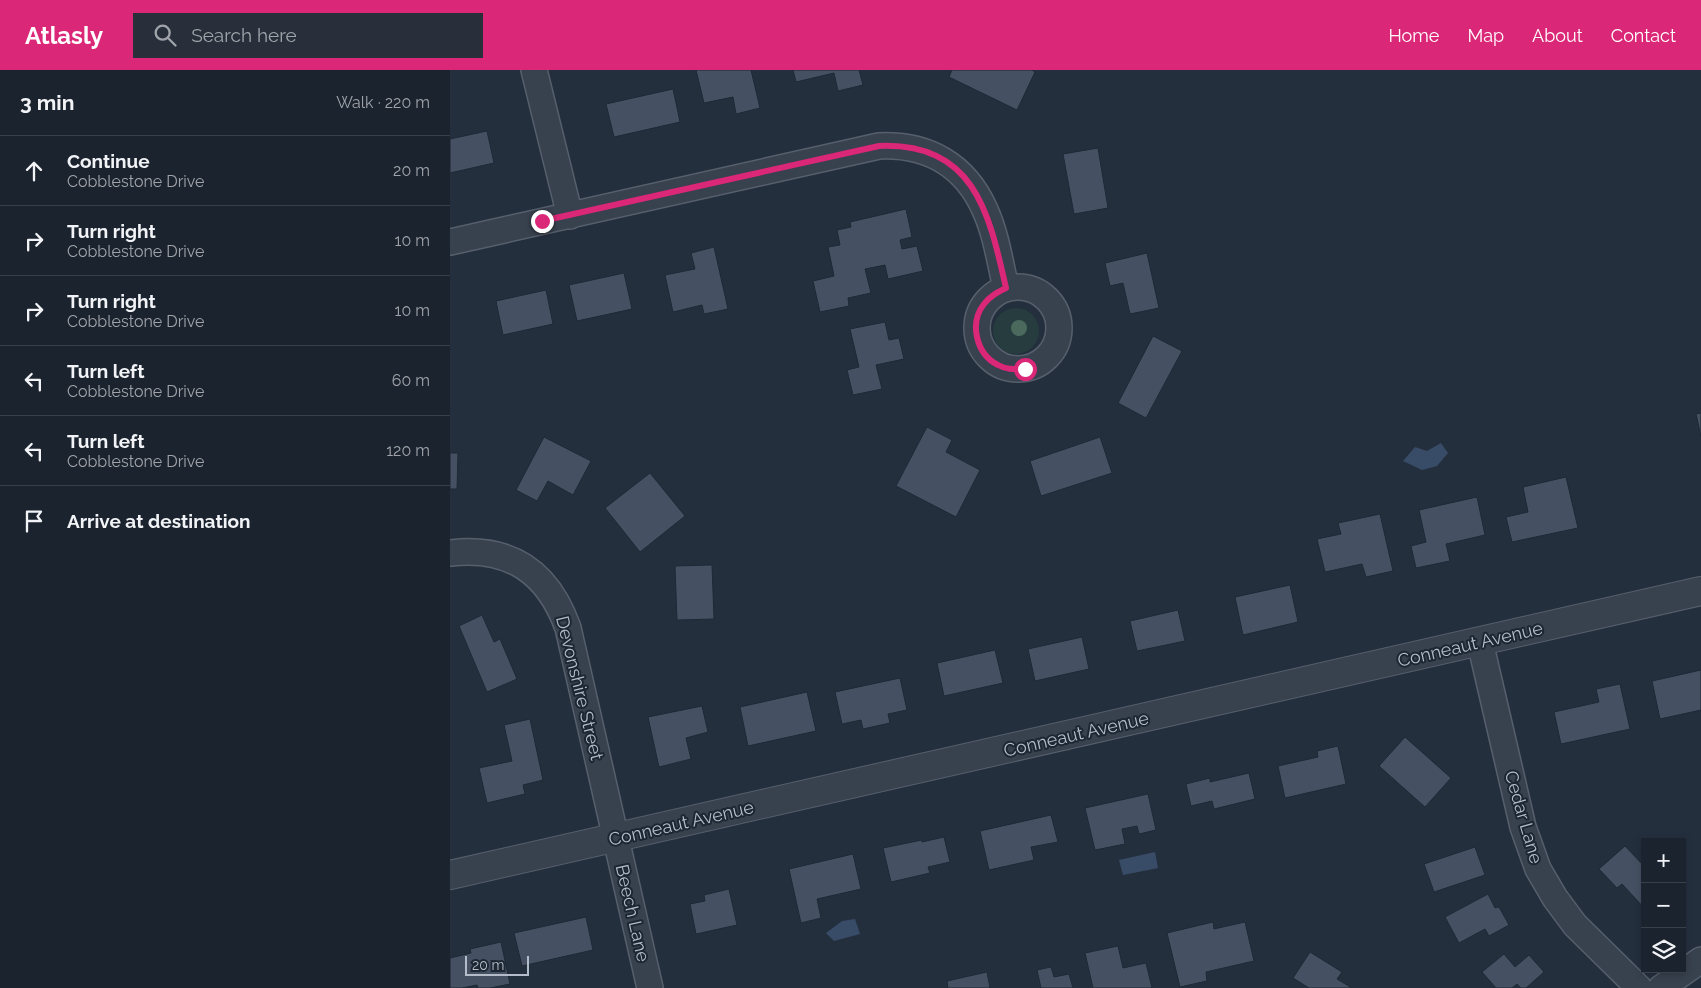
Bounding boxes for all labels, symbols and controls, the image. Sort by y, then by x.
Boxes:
search box [133,13,483,58]
text: Atlasly [25,21,103,50]
icon: search [151,21,179,49]
text: Search here [191,24,297,46]
text: Home [1388,25,1439,46]
text: Map [1467,25,1504,46]
text: About [1532,25,1583,46]
text: Contact [1611,25,1676,46]
text: 3 min [20,90,74,115]
text: Walk · 220 m [336,93,430,112]
text: Continue [67,150,150,172]
icon: ahead [20,157,48,185]
text: 20 m [393,161,430,180]
text: Cobblestone Drive [67,172,204,191]
route end [531,210,554,233]
text: Turn right [67,220,156,242]
icon: right [20,227,48,255]
text: 10 m [395,231,430,250]
text: Cobblestone Drive [67,242,204,261]
text: Turn right [67,290,156,312]
icon: right [20,297,48,325]
text: 10 m [395,301,430,320]
text: Cobblestone Drive [67,312,204,331]
route start [1014,358,1037,381]
text: Turn left [67,360,144,382]
icon: left [20,367,48,395]
text: 60 m [392,371,430,390]
text: Cobblestone Drive [67,382,204,401]
text: Turn left [67,430,144,452]
icon: left [20,437,48,465]
text: 120 m [386,441,430,460]
text: Cobblestone Drive [67,452,204,471]
icon: arrive [20,507,48,535]
text: Arrive at destination [67,510,251,532]
street label: Devonshire Street [552,614,608,762]
street label: Conneaut Avenue [1395,617,1545,671]
street label: Conneaut Avenue [1001,707,1151,761]
street label: Cedar Lane [1501,768,1547,866]
street label: Conneaut Avenue [606,796,756,850]
map controls [1641,838,1686,973]
button: + [1641,838,1686,883]
street label: Beech Lane [612,862,655,964]
button: − [1641,883,1686,928]
button: layers [1641,928,1686,973]
scale bar [465,953,529,976]
text: 20 m [472,957,504,973]

